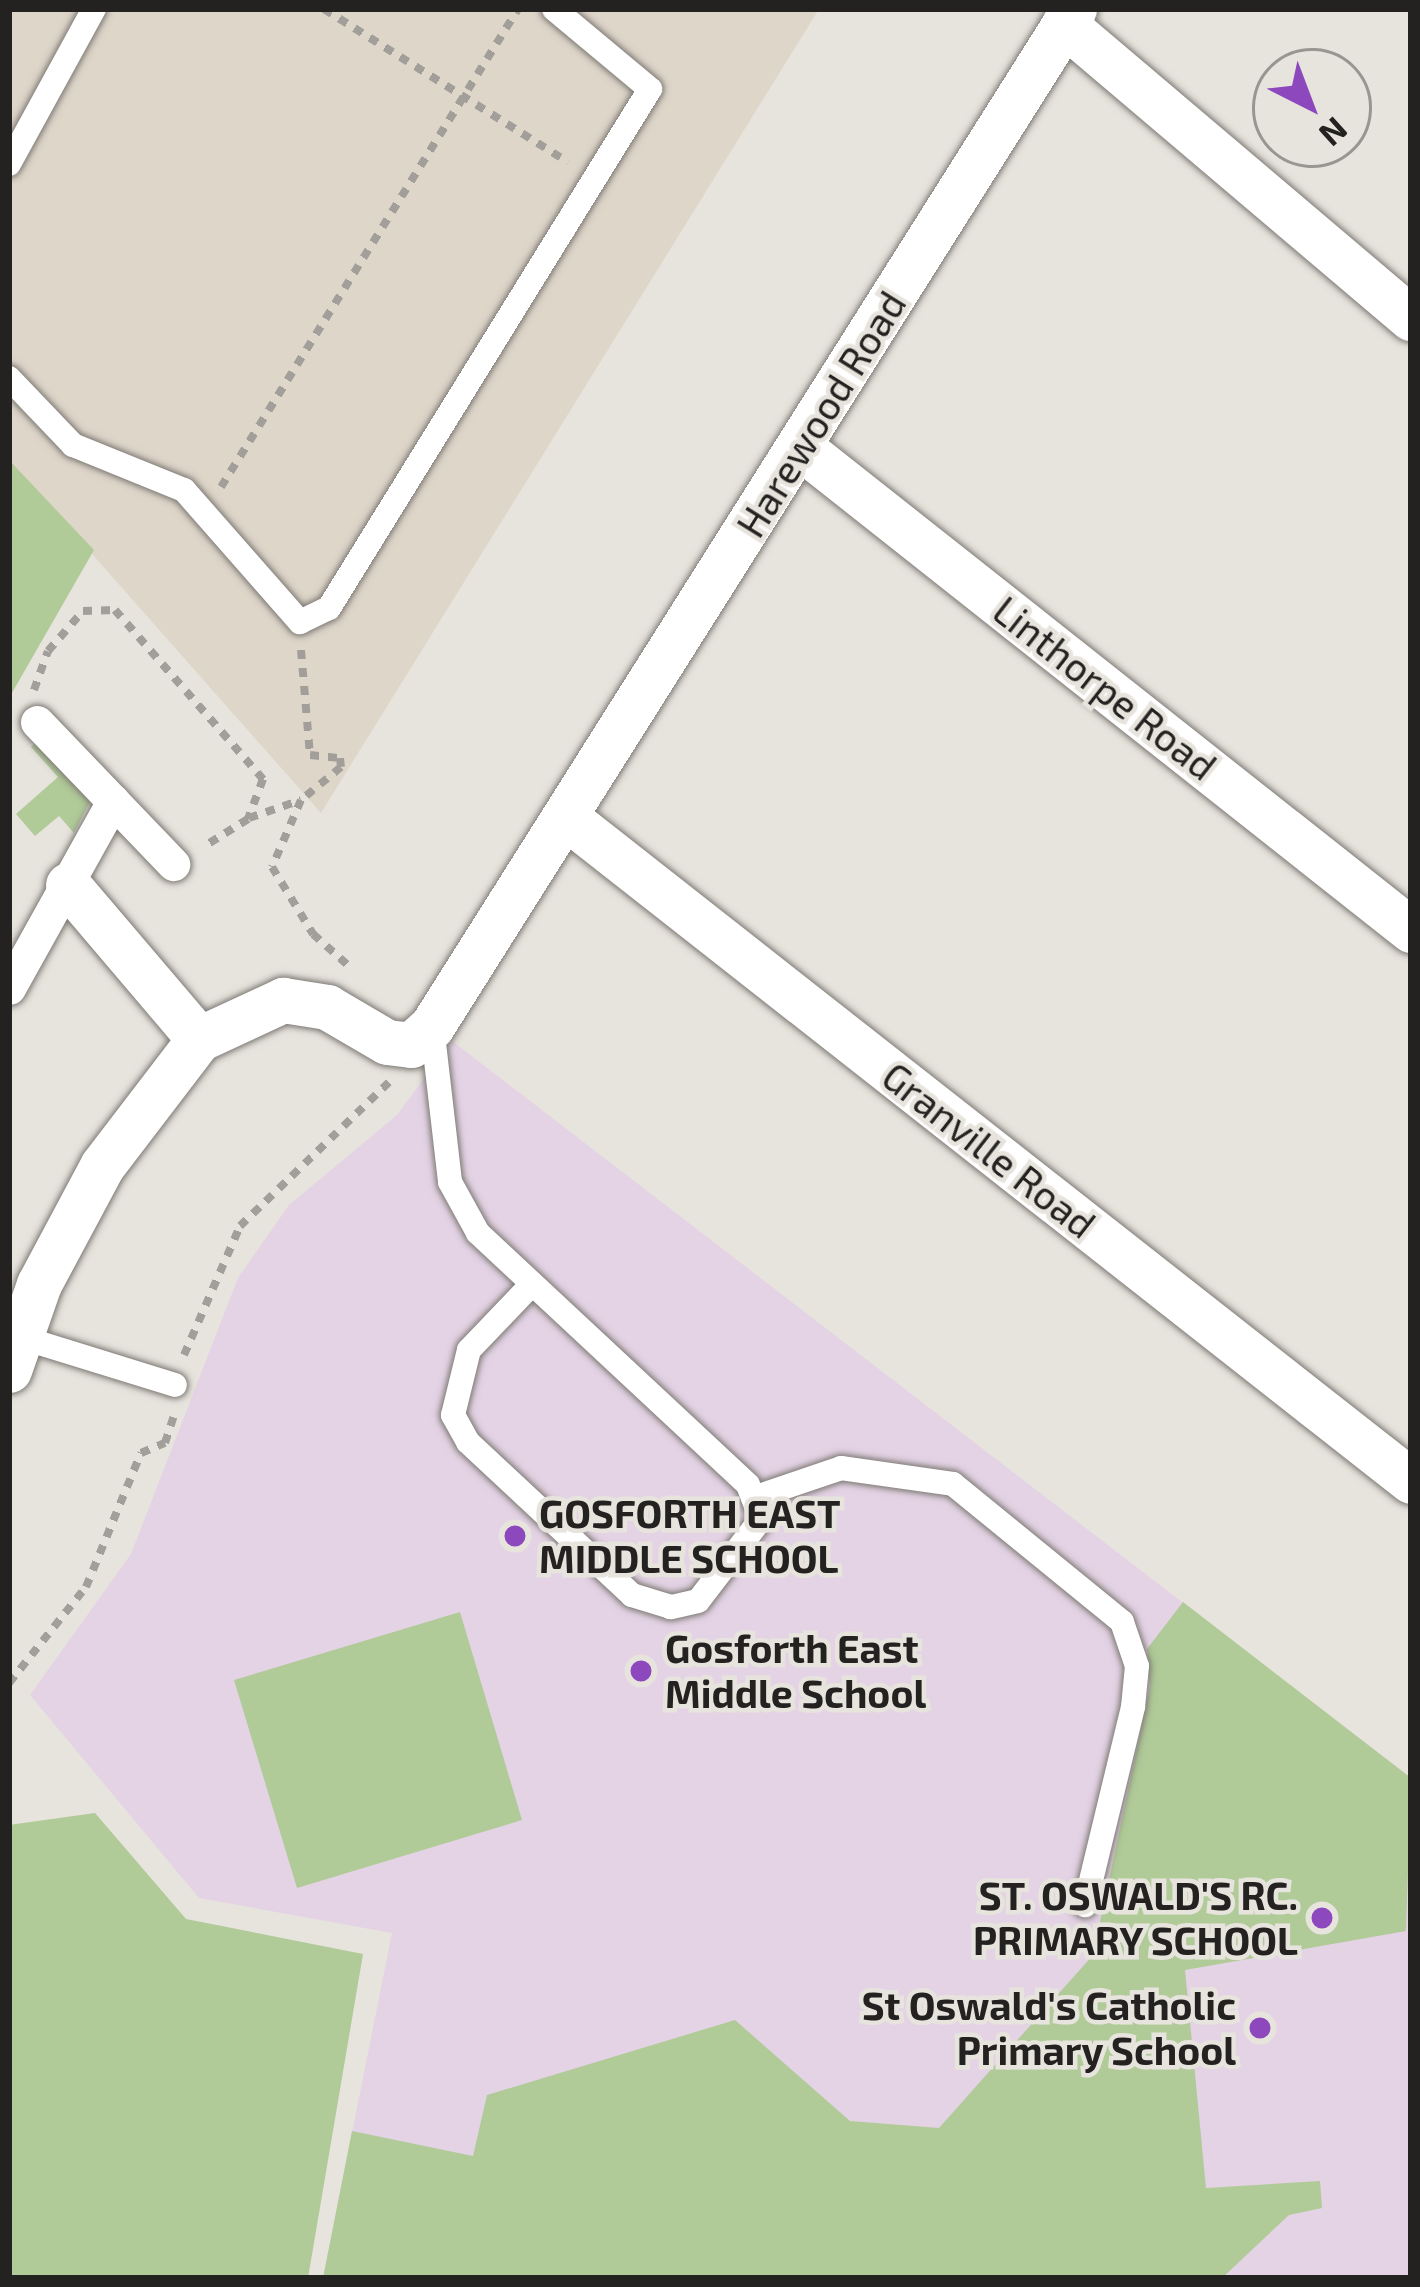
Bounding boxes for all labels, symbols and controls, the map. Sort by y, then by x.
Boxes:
north arrow [1252,48,1372,168]
text: N [1312,110,1356,155]
street label: Harewood Road [727,283,915,545]
street label: Linthorpe Road [984,587,1226,789]
street label: Granville Road [873,1052,1105,1248]
place label: GOSFORTH EAST MIDDLE SCHOOL [539,1491,840,1582]
marker: GOSFORTH EAST MIDDLE SCHOOL [502,1523,528,1549]
place label: Gosforth East Middle School [665,1626,926,1717]
marker: Gosforth East Middle School [628,1658,654,1684]
place label: ST. OSWALD'S RC. PRIMARY SCHOOL [972,1873,1298,1964]
marker: ST. OSWALD'S RC. PRIMARY SCHOOL [1309,1905,1335,1931]
place label: St Oswald's Catholic Primary School [862,1983,1236,2074]
marker: St Oswald's Catholic Primary School [1247,2015,1273,2041]

